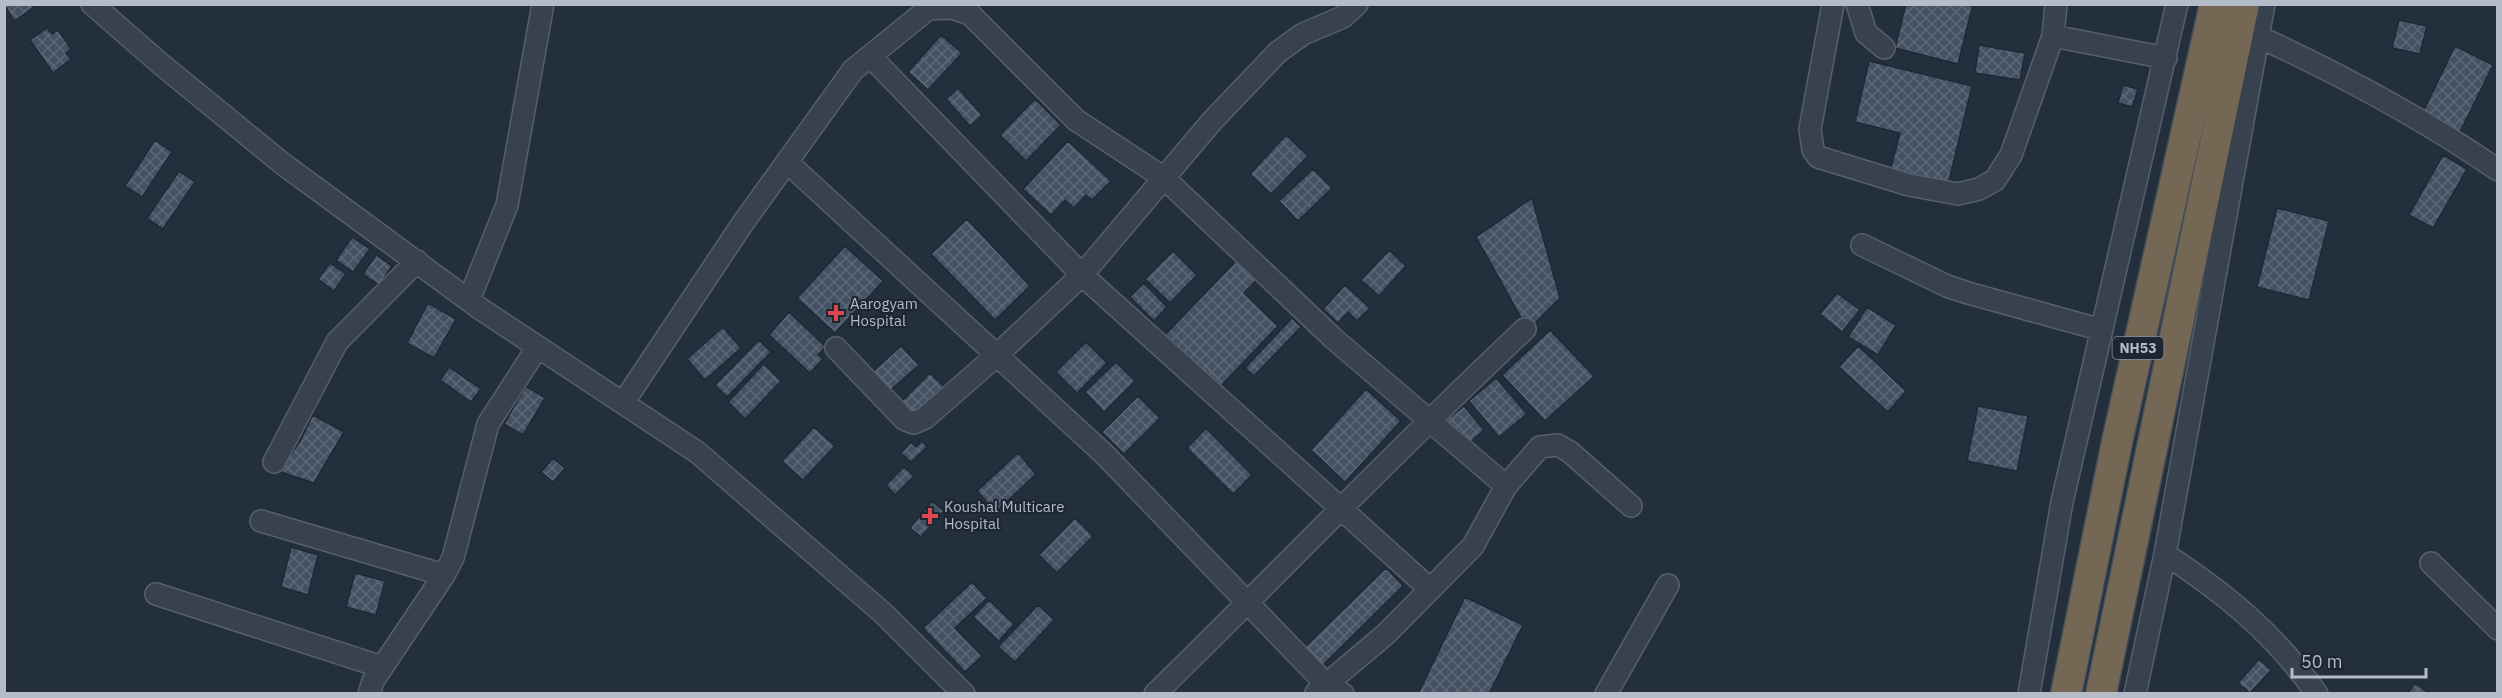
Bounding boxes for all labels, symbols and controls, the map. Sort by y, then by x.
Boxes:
place label: Aarogyam Hospital [850,294,918,330]
marker: Aarogyam Hospital [827,304,845,322]
road number: NH53 [2112,337,2164,359]
place label: Koushal Multicare Hospital [944,497,1064,533]
marker: Koushal Multicare Hospital [921,507,939,525]
scale bar [2292,641,2426,679]
text: 50 m [2301,650,2343,673]

